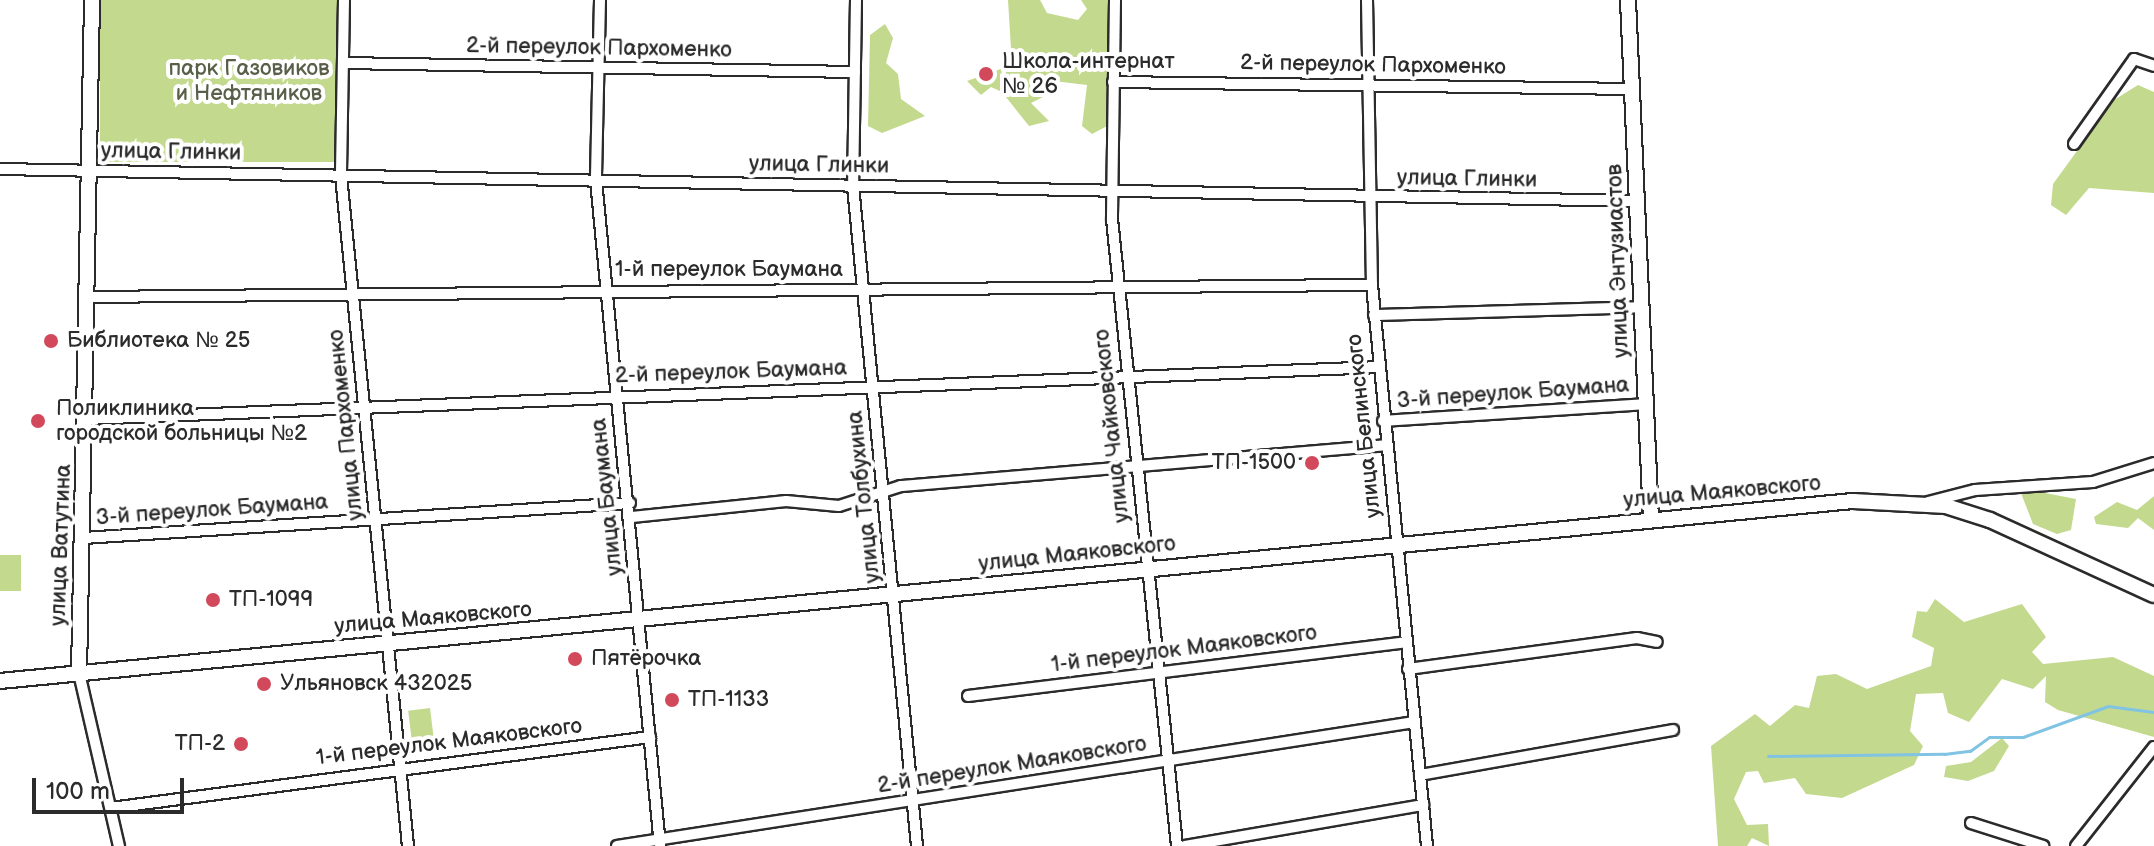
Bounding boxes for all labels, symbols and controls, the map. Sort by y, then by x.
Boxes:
street label: 2-й переулок Пархоменко [466,32,732,64]
place label: Школа-интернат № 26 [1002,48,1175,100]
street label: 2-й переулок Пархоменко [1240,49,1506,81]
park label: парк Газовиков и Нефтяников [168,55,330,106]
marker: Школа-интернат № 26 [977,65,995,83]
street label: улица Глинки [101,138,241,166]
street label: улица Глинки [749,151,889,179]
street label: улица Энтузиастов [1601,164,1635,358]
street label: улица Глинки [1397,165,1537,193]
street label: 1-й переулок Баумана [615,257,843,283]
place label: Библиотека № 25 [67,328,250,354]
street label: улица Пархоменко [323,328,369,522]
street label: улица Чайковского [1089,328,1135,524]
marker: Библиотека № 25 [42,332,60,350]
street label: улица Белинского [1341,333,1387,519]
street label: 2-й переулок Баумана [614,355,848,389]
street label: 3-й переулок Баумана [1396,372,1630,414]
place label: Поликлиника городской больницы №2 [56,395,307,446]
street label: улица Толбухина [842,409,886,585]
marker: Поликлиника городской больницы №2 [27,410,49,432]
street label: улица Баумана [586,417,628,577]
place label: ТП-1500 [1212,450,1296,476]
marker: ТП-1500 [1303,454,1321,472]
street label: улица Ватутина [45,464,77,626]
street label: улица Маяковского [1622,470,1822,514]
street label: 3-й переулок Баумана [95,489,329,531]
street label: улица Маяковского [977,531,1177,577]
place label: ТП-1099 [229,587,313,613]
marker: ТП-1099 [204,591,222,609]
street label: улица Маяковского [333,596,533,640]
street label: 1-й переулок Маяковского [1050,620,1318,678]
place label: Пятёрочка [591,646,701,672]
marker: Пятёрочка [566,650,584,668]
place label: Ульяновск 432025 [280,671,472,697]
marker: Ульяновск 432025 [255,675,273,693]
place label: ТП-1133 [688,687,769,713]
marker: ТП-1133 [663,691,681,709]
street label: 1-й переулок Маяковского [315,713,583,771]
place label: ТП-2 [175,731,225,757]
street label: 2-й переулок Маяковского [876,731,1148,799]
marker: ТП-2 [232,735,250,753]
scale bar [36,762,188,812]
text: 100 m [46,777,110,806]

